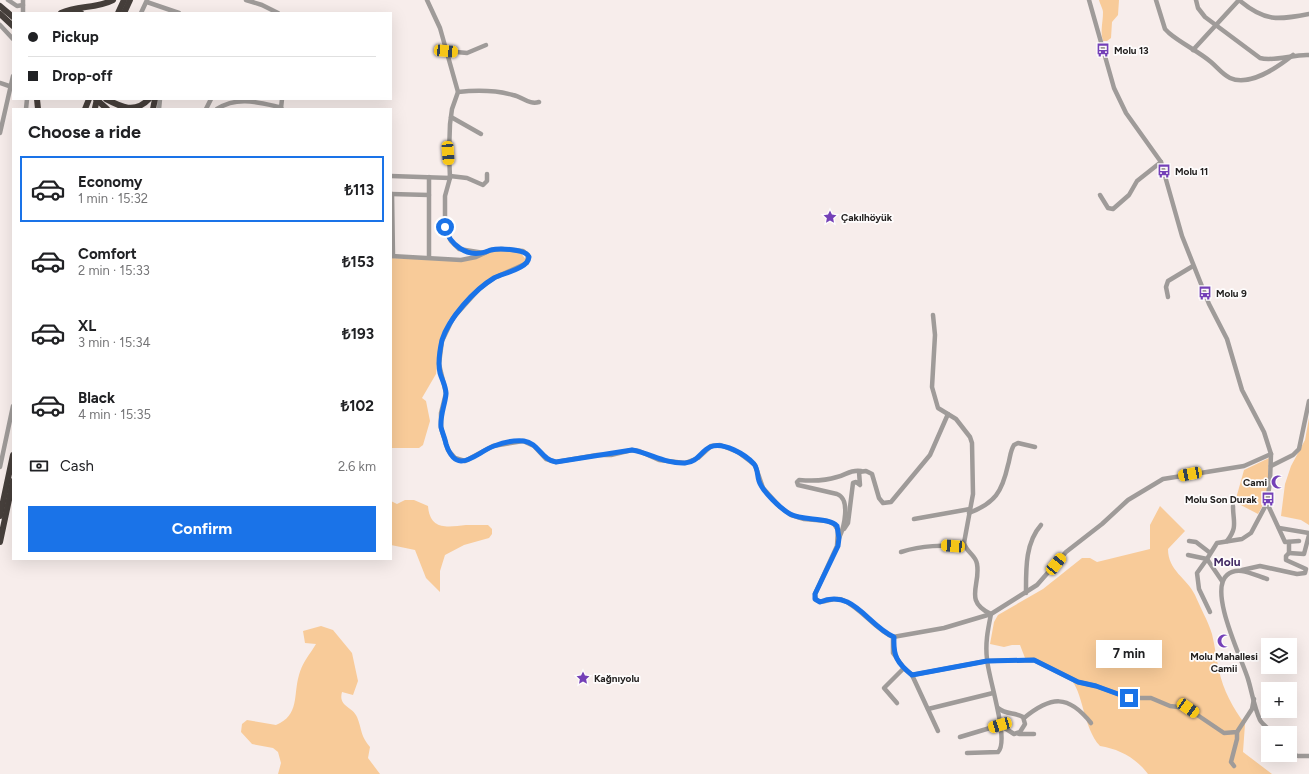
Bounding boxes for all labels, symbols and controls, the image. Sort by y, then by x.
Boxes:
text: Pickup [52,28,99,46]
bus stop icon: Molu 13 [1095,42,1111,58]
car [434,44,458,58]
place label: Molu 13 [1114,44,1149,57]
text: Drop-off [52,67,113,85]
text: Choose a ride [28,121,141,143]
car [441,141,455,165]
bus stop icon: Molu 11 [1156,163,1172,179]
place label: Molu 11 [1175,165,1208,178]
icon: car [30,171,66,207]
text: Economy [78,173,143,191]
text: ₺113 [344,181,374,199]
text: 1 min · 15:32 [78,191,148,206]
place icon: Çakılhöyük [822,209,838,225]
place label: Çakılhöyük [841,211,893,224]
route start [436,218,454,236]
icon: car [30,243,66,279]
text: Comfort [78,245,137,263]
text: ₺153 [342,253,374,271]
text: 2 min · 15:33 [78,263,150,278]
bus stop icon: Molu 9 [1197,285,1213,301]
place label: Molu 9 [1216,287,1247,300]
icon: car [30,315,66,351]
text: XL [78,317,96,335]
text: ₺193 [342,325,374,343]
text: 3 min · 15:34 [78,335,151,350]
icon: car [30,387,66,423]
text: Black [78,389,115,407]
text: ₺102 [341,397,374,415]
text: 4 min · 15:35 [78,407,151,422]
icon: cash [28,455,50,477]
text: Cash [60,457,94,475]
text: 2.6 km [338,459,376,474]
car [1177,466,1203,482]
mosque icon: Cami [1270,474,1286,490]
place label: Cami [1243,476,1267,489]
bus stop icon: Molu Son Durak [1260,491,1276,507]
place label: Molu Son Durak [1185,493,1258,506]
button: Confirm [28,506,376,552]
car [941,539,965,553]
car [1044,551,1068,577]
district label: Molu [1213,555,1241,569]
mosque icon: Molu Mahallesi Camii [1216,633,1232,649]
map controls [1261,638,1297,762]
button: layers [1261,638,1297,674]
callout: 7 min [1096,640,1162,668]
text: 7 min [1113,646,1145,661]
place label: Molu Mahallesi Camii [1190,650,1258,675]
place icon: Kağnıyolu [575,670,591,686]
place label: Kağnıyolu [594,672,640,685]
button: + [1261,682,1297,718]
route end [1120,689,1138,707]
car [1175,696,1201,720]
car [987,716,1013,734]
button: − [1261,726,1297,762]

